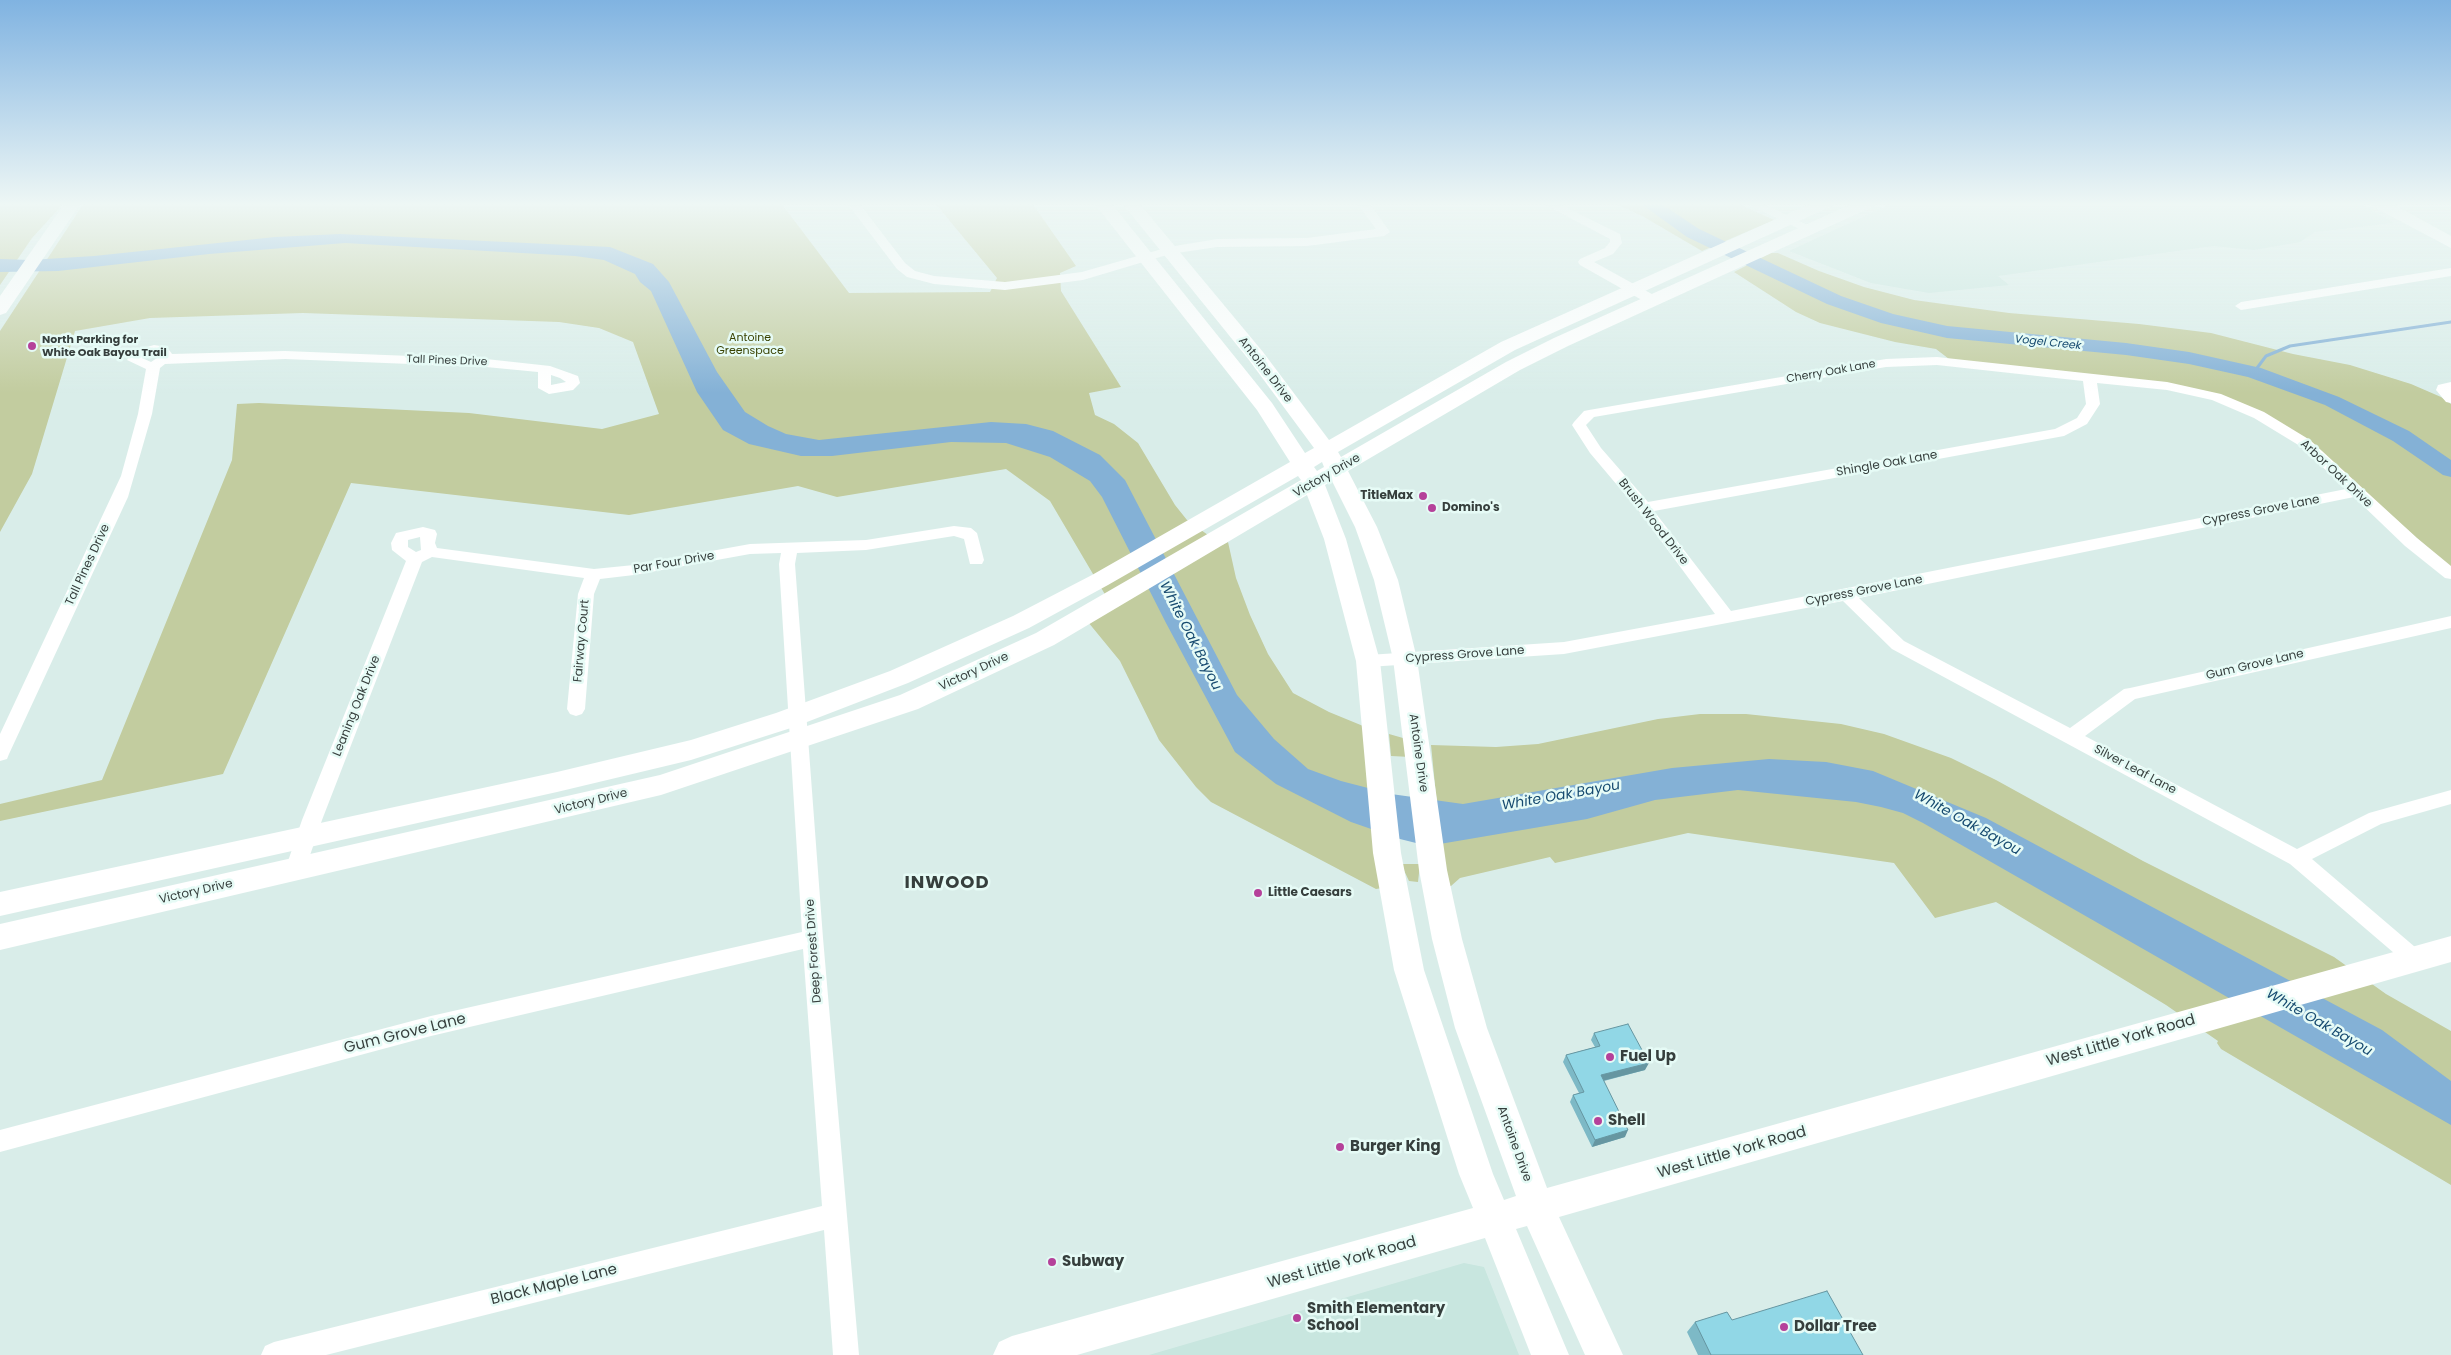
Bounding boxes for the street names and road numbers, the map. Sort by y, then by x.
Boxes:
street label: Antoine Drive [1235,334,1295,406]
street label: Tall Pines Drive [406,353,488,369]
street label: Cherry Oak Lane [1785,358,1877,386]
street label: Arbor Oak Drive [2297,437,2375,511]
street label: Shingle Oak Lane [1835,448,1939,480]
street label: Victory Drive [1291,451,1363,501]
street label: Brush Wood Drive [1615,476,1691,568]
street label: Cypress Grove Lane [2201,493,2321,529]
street label: Tall Pines Drive [63,522,113,608]
street label: Par Four Drive [632,549,716,577]
street label: Cypress Grove Lane [1804,573,1924,609]
street label: Fairway Court [571,599,593,683]
street label: Cypress Grove Lane [1405,644,1525,666]
street label: Gum Grove Lane [2205,647,2305,683]
street label: Victory Drive [937,650,1011,694]
street label: Leaning Oak Drive [330,654,384,758]
street label: Antoine Drive [1405,713,1431,793]
street label: Silver Leaf Lane [2091,742,2179,798]
street label: Victory Drive [553,786,629,818]
street label: Victory Drive [158,877,234,907]
street label: Deep Forest Drive [803,899,825,1003]
street label: Gum Grove Lane [342,1010,468,1058]
street label: West Little York Road [2044,1011,2198,1071]
street label: Antoine Drive [1494,1104,1534,1184]
street label: West Little York Road [1655,1123,1809,1183]
street label: West Little York Road [1265,1233,1419,1293]
street label: Black Maple Lane [489,1261,619,1309]

